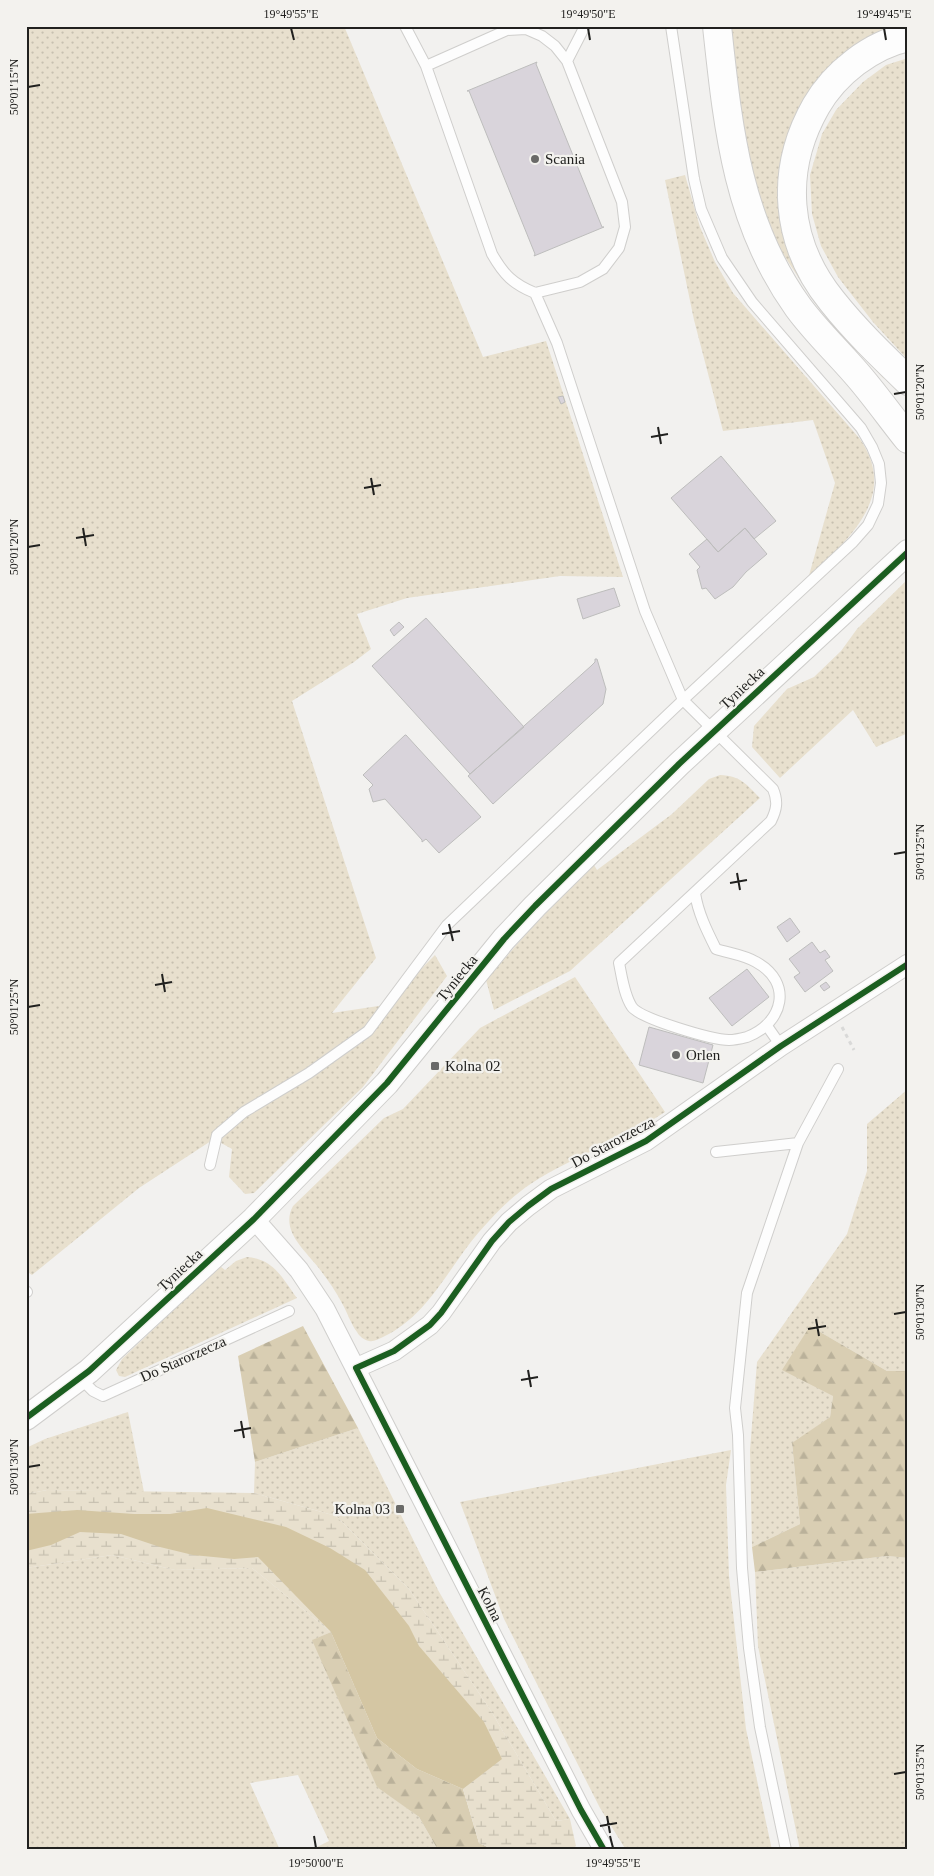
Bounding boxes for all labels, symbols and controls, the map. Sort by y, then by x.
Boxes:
text: 19°49'55"E [263,7,319,21]
text: 19°49'50"E [560,7,616,21]
text: 19°49'45"E [856,7,912,21]
text: 50°01'15"N [7,58,21,115]
place label: Scania [545,151,585,167]
marker: Scania [529,153,541,165]
text: 50°01'20"N [913,363,927,420]
text: 50°01'20"N [7,518,21,575]
street label: Tyniecka [717,663,768,713]
text: 50°01'25"N [913,823,927,880]
street label: Tyniecka [434,951,481,1004]
text: 50°01'25"N [7,978,21,1035]
place label: Orlen [686,1047,721,1063]
marker: Orlen [670,1049,682,1061]
place label: Kolna 02 [445,1058,500,1074]
marker: Kolna 02 [429,1060,441,1072]
street label: Do Starorzecza [569,1113,658,1171]
street label: Tyniecka [155,1245,206,1295]
text: 50°01'30"N [913,1283,927,1340]
street label: Do Starorzecza [138,1333,229,1385]
text: 50°01'30"N [7,1438,21,1495]
place label: Kolna 03 [335,1501,390,1517]
marker: Kolna 03 [394,1503,406,1515]
street label: Kolna [475,1584,506,1624]
text: 50°01'35"N [913,1743,927,1800]
text: 19°50'00"E [288,1856,344,1870]
text: 19°49'55"E [585,1856,641,1870]

